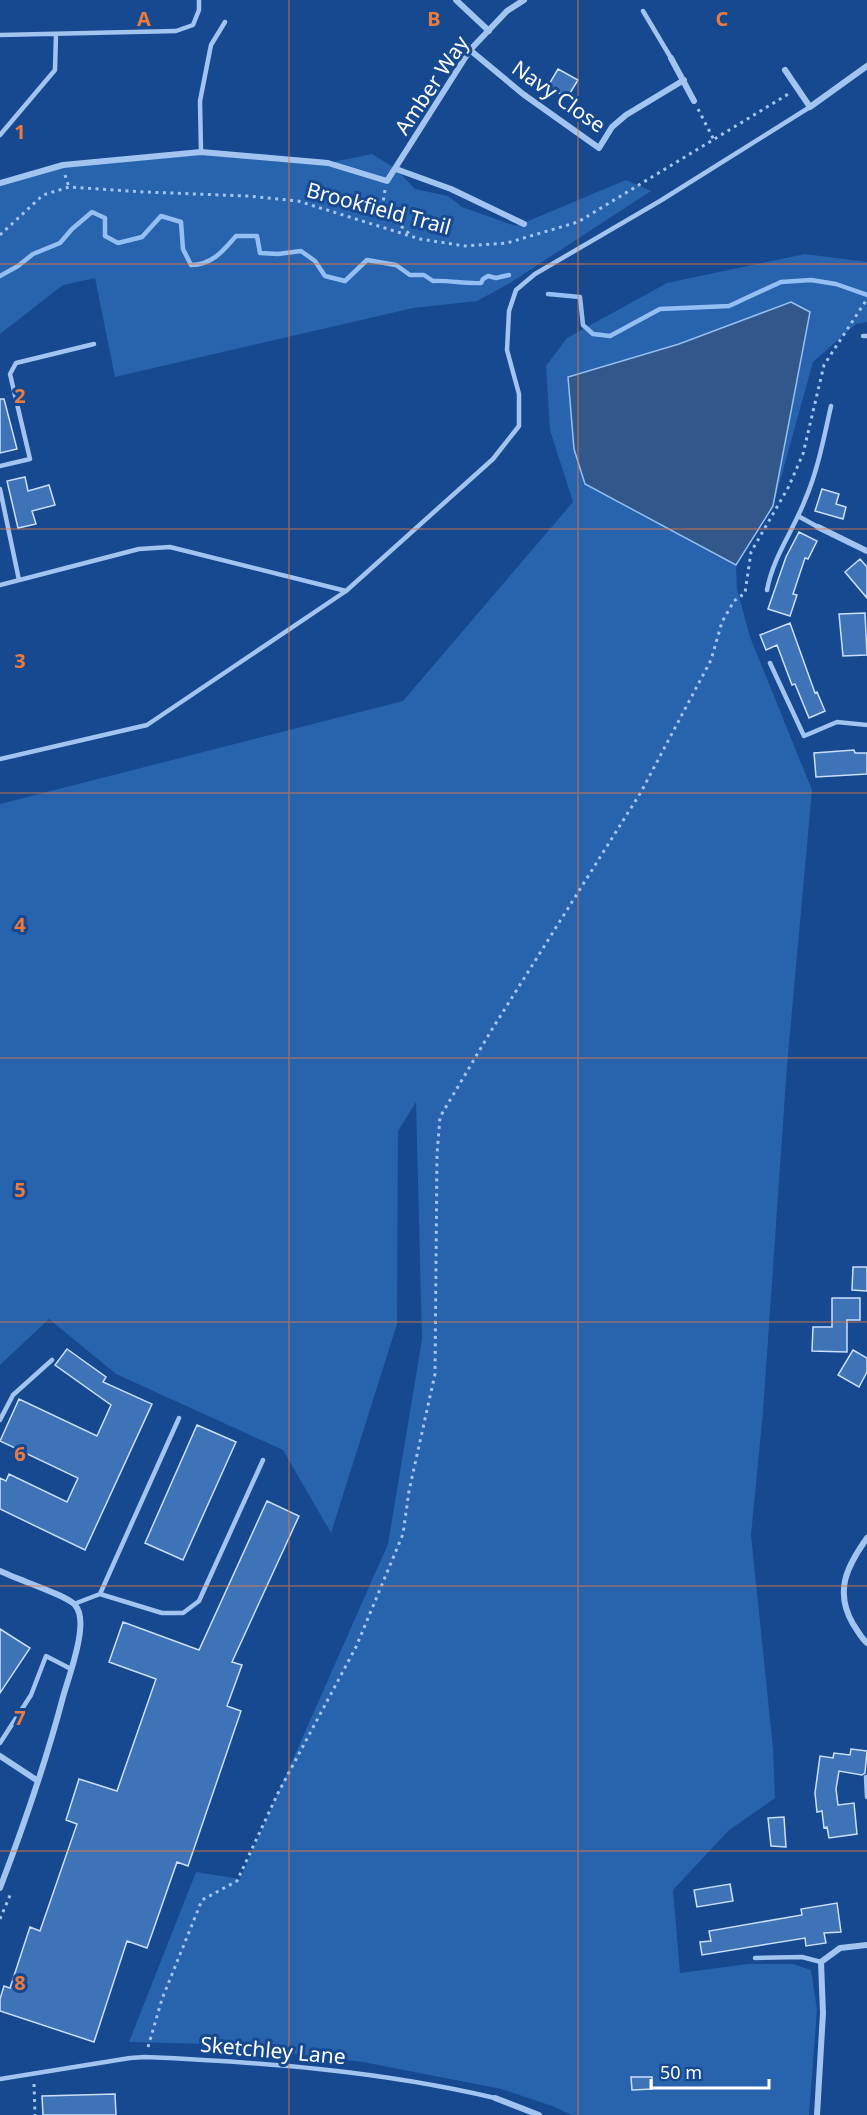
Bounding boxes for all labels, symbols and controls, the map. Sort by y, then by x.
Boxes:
text: A [137,5,151,32]
text: B [427,5,441,32]
text: C [716,5,729,32]
street label: Amber Way [388,30,475,140]
street label: Navy Close [507,54,611,138]
text: 1 [14,118,26,145]
street label: Brookfield Trail [304,175,454,241]
text: 2 [14,382,26,409]
text: 3 [14,647,26,674]
text: 4 [14,911,26,938]
text: 5 [14,1176,26,1203]
text: 6 [14,1440,26,1467]
text: 7 [14,1704,26,1731]
text: 8 [14,1969,26,1996]
street label: Sketchley Lane [199,2030,347,2070]
scale bar [651,2052,770,2090]
text: 50 m [660,2060,702,2084]

